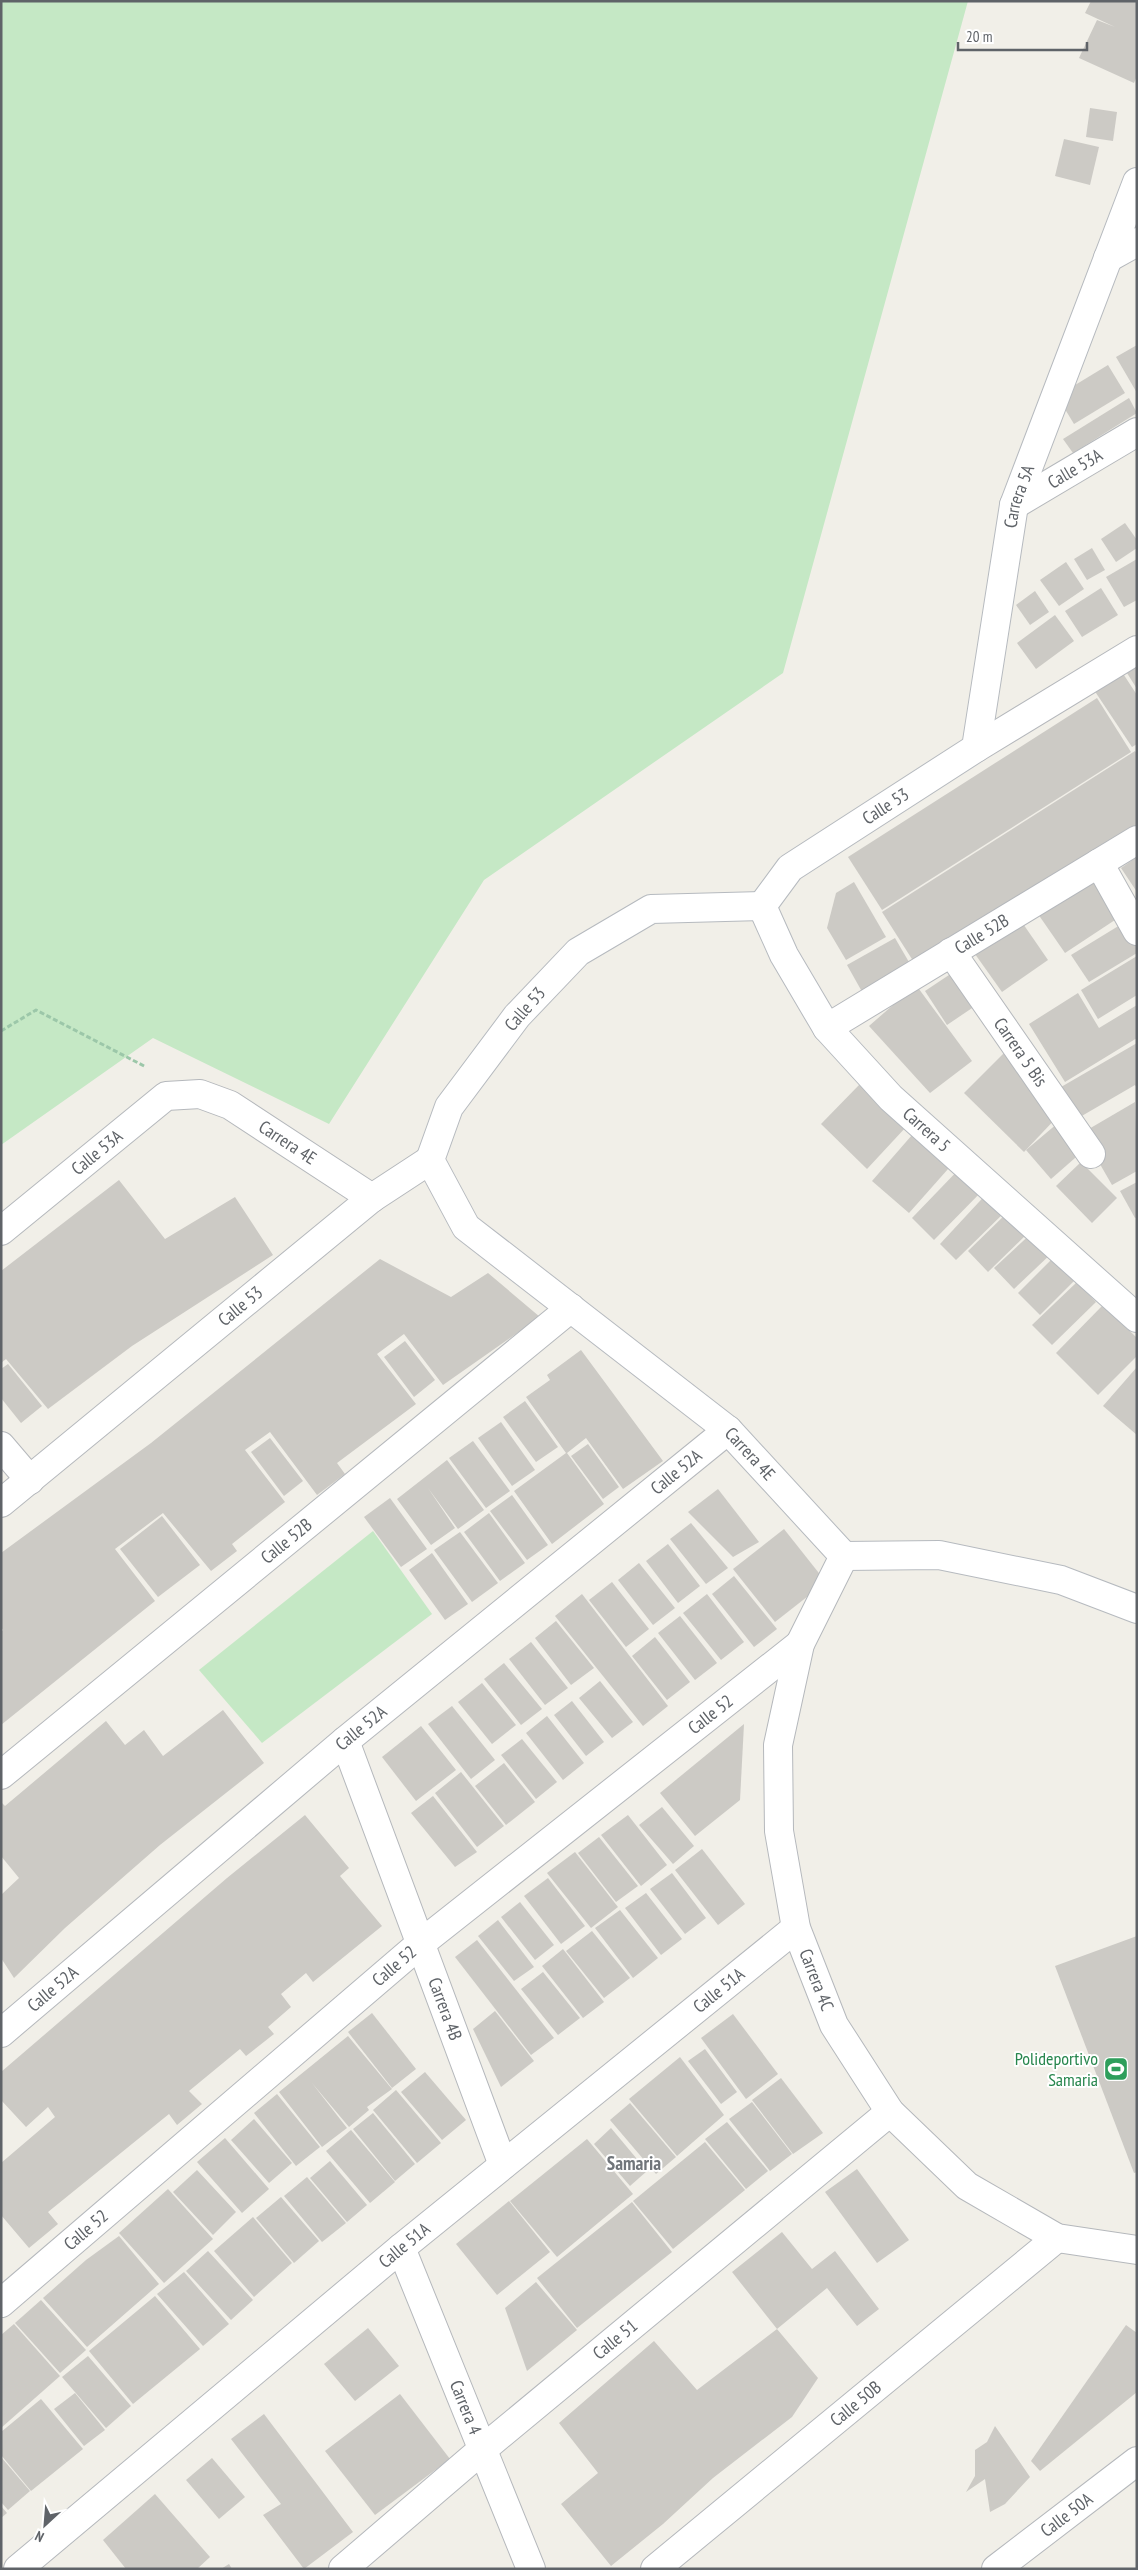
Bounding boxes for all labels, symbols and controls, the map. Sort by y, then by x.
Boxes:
scale bar [958,20,1087,52]
text: 20 m [966,27,992,46]
street label: Calle 53A [1043,443,1107,493]
street label: Carrera 5A [999,461,1039,529]
street label: Calle 53 [858,782,913,829]
street label: Calle 52B [950,908,1013,959]
street label: Calle 53 [499,982,550,1035]
street label: Carrera 5 Bis [989,1013,1053,1091]
street label: Carrera 5 [898,1102,956,1157]
street label: Carrera 4E [255,1115,321,1170]
street label: Calle 53A [66,1124,127,1180]
street label: Calle 53 [213,1281,267,1331]
street label: Carrera 4E [720,1422,781,1485]
street label: Calle 52A [646,1444,707,1499]
street label: Calle 52B [256,1513,316,1569]
street label: Calle 52 [683,1689,737,1739]
street label: Calle 52A [330,1699,392,1755]
street label: Calle 52 [367,1940,421,1991]
street label: Carrera 4C [794,1945,839,2014]
street label: Calle 52A [22,1960,83,2017]
street label: Calle 51A [688,1962,749,2018]
street label: Carrera 4B [423,1974,467,2043]
place label: Polideportivo Samaria [1015,2047,1098,2091]
sports icon: Polideportivo Samaria [1103,2056,1129,2082]
district label: Samaria [607,2151,661,2175]
street label: Calle 52 [59,2204,113,2255]
street label: Calle 51A [374,2217,435,2273]
street label: Calle 51 [588,2314,642,2364]
street label: Calle 50B [825,2376,886,2431]
street label: Carrera 4 [445,2377,487,2438]
street label: Calle 50A [1036,2487,1097,2542]
north arrow [20,2500,70,2550]
text: N [32,2527,47,2546]

